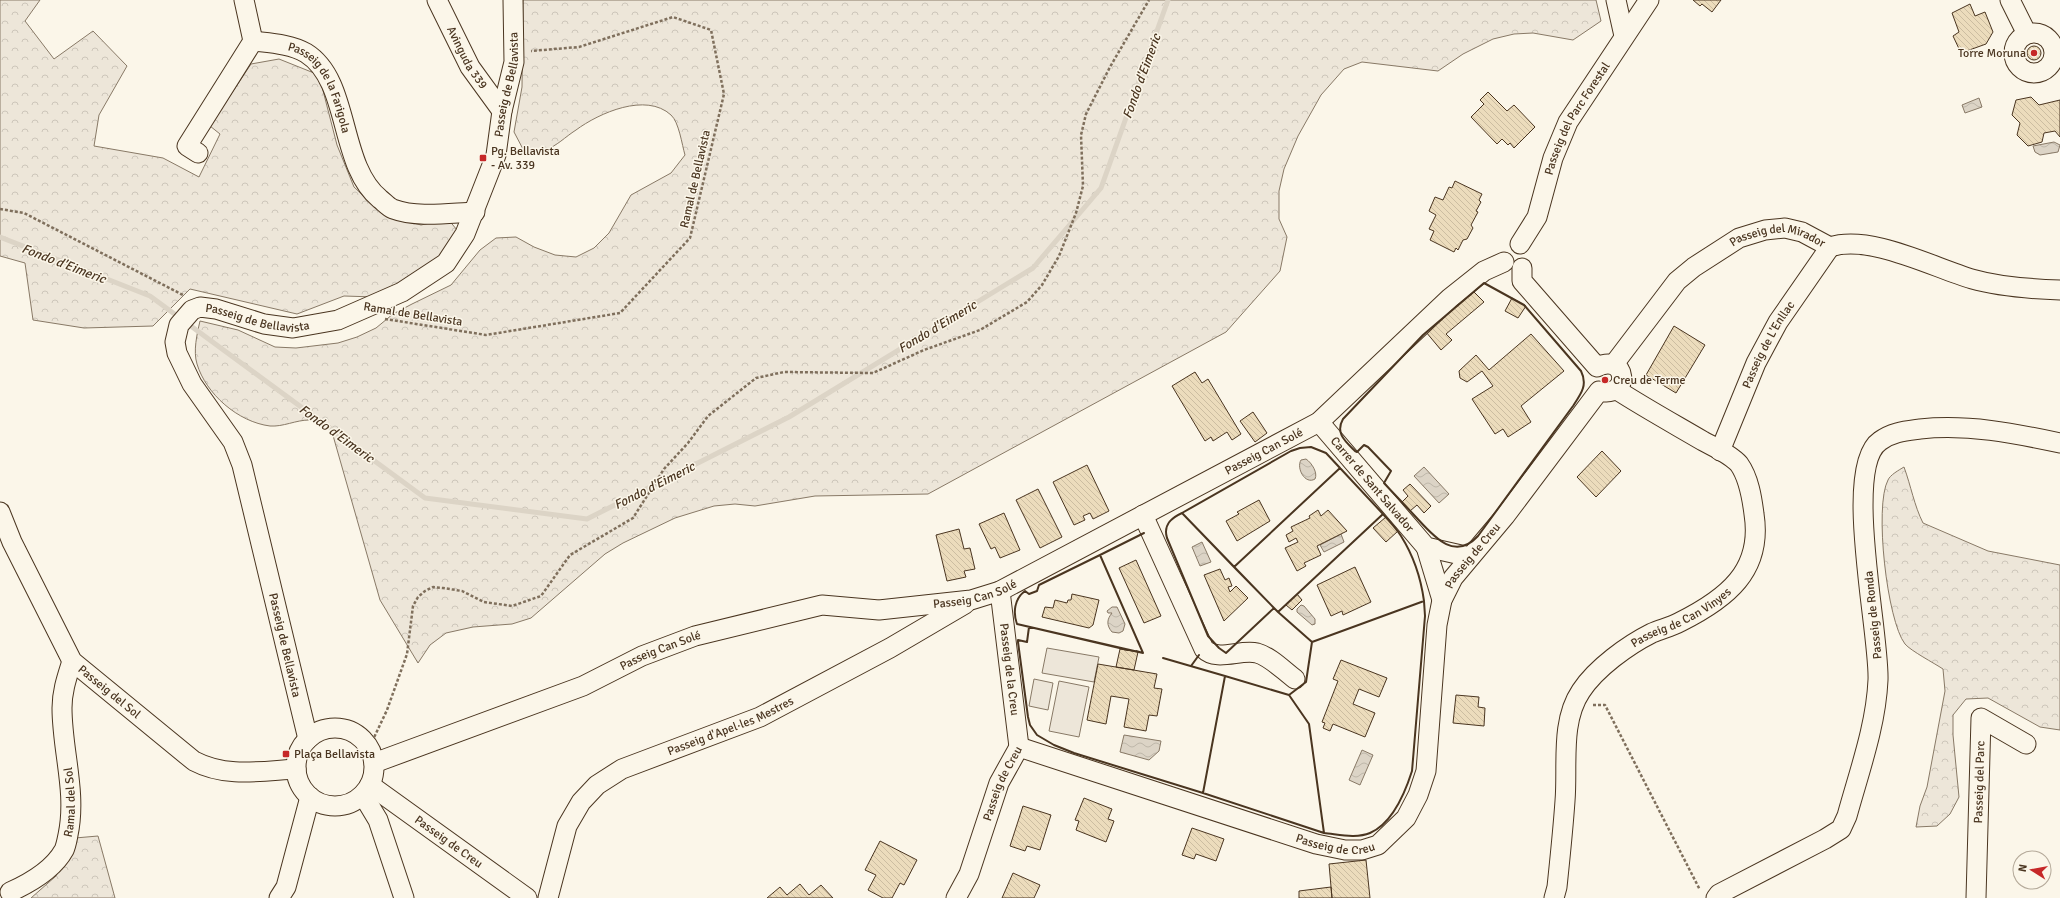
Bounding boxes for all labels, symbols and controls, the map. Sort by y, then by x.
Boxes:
street label: Avinguda 339 [443,24,490,92]
water label: Fondo d'Eimeric [1119,31,1165,121]
street label: Passeig de Bellavista [492,32,522,138]
street label: Passeig de la Farigola [286,39,353,135]
place label: Torre Moruna [1958,46,2026,61]
marker: Torre Moruna [2029,48,2039,58]
street label: Passeig del Parc Forestal [1542,59,1614,177]
street label: Ramal de Bellavista [677,129,714,230]
place label: Pg. Bellavista - Av. 339 [491,144,560,173]
marker: Pg. Bellavista - Av. 339 [478,153,488,163]
text: Passeig del Mirador [1727,221,1828,251]
street label: Passeig del Mirador [1728,239,1828,253]
water label: Fondo d'Eimeric [19,241,109,288]
water label: Fondo d'Eimeric [895,297,980,357]
street label: Passeig de L'Enllac [1739,298,1798,391]
street label: Ramal de Bellavista [362,299,464,330]
street label: Passeig de Bellavista [205,301,311,336]
place label: Creu de Terme [1613,373,1686,388]
marker: Creu de Terme [1600,375,1610,385]
water label: Fondo d'Eimeric [296,401,378,467]
street label: Passeig Can Solé [1222,425,1306,478]
street label: Carrer de Sant Salvador [1327,434,1417,536]
water label: Fondo d'Eimeric [611,458,698,513]
street label: Passeig de Creu [1442,520,1504,591]
street label: Passeig de Ronda [1861,570,1886,660]
street label: Passeig Can Solé [932,577,1019,612]
street label: Passeig de Can Vinyes [1628,585,1735,651]
street label: Passeig de Bellavista [265,592,304,699]
street label: Passeig de la Creu [996,623,1022,716]
street label: Passeig Can Solé [617,628,702,674]
street label: Passeig del Sol [75,662,144,722]
street label: Passeig d'Apel·les Mestres [665,694,796,759]
street label: Passeig del Parc [1971,740,1988,824]
street label: Passeig de Creu [980,744,1026,823]
place label: Plaça Bellavista [294,747,375,762]
marker: Plaça Bellavista [281,749,291,759]
street label: Ramal del Sol [61,766,79,839]
street label: Passeig de Creu [411,812,485,872]
street label: Passeig de Creu [1294,831,1377,858]
north arrow [2012,850,2052,890]
text: N [2016,863,2030,873]

